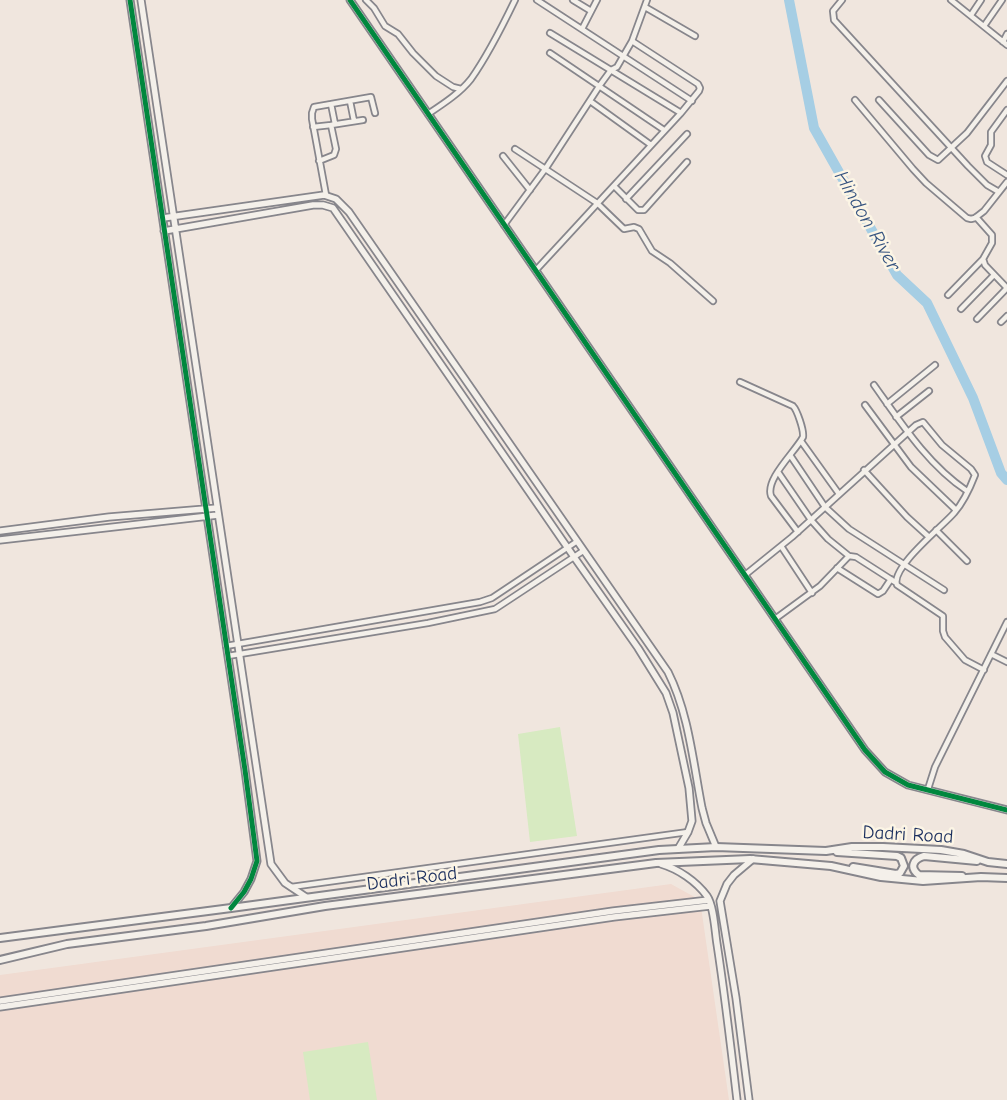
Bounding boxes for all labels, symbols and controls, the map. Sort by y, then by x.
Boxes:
water label: Hindon River [829,167,905,275]
street label: Dadri Road [862,821,954,849]
street label: Dadri Road [365,862,459,896]

